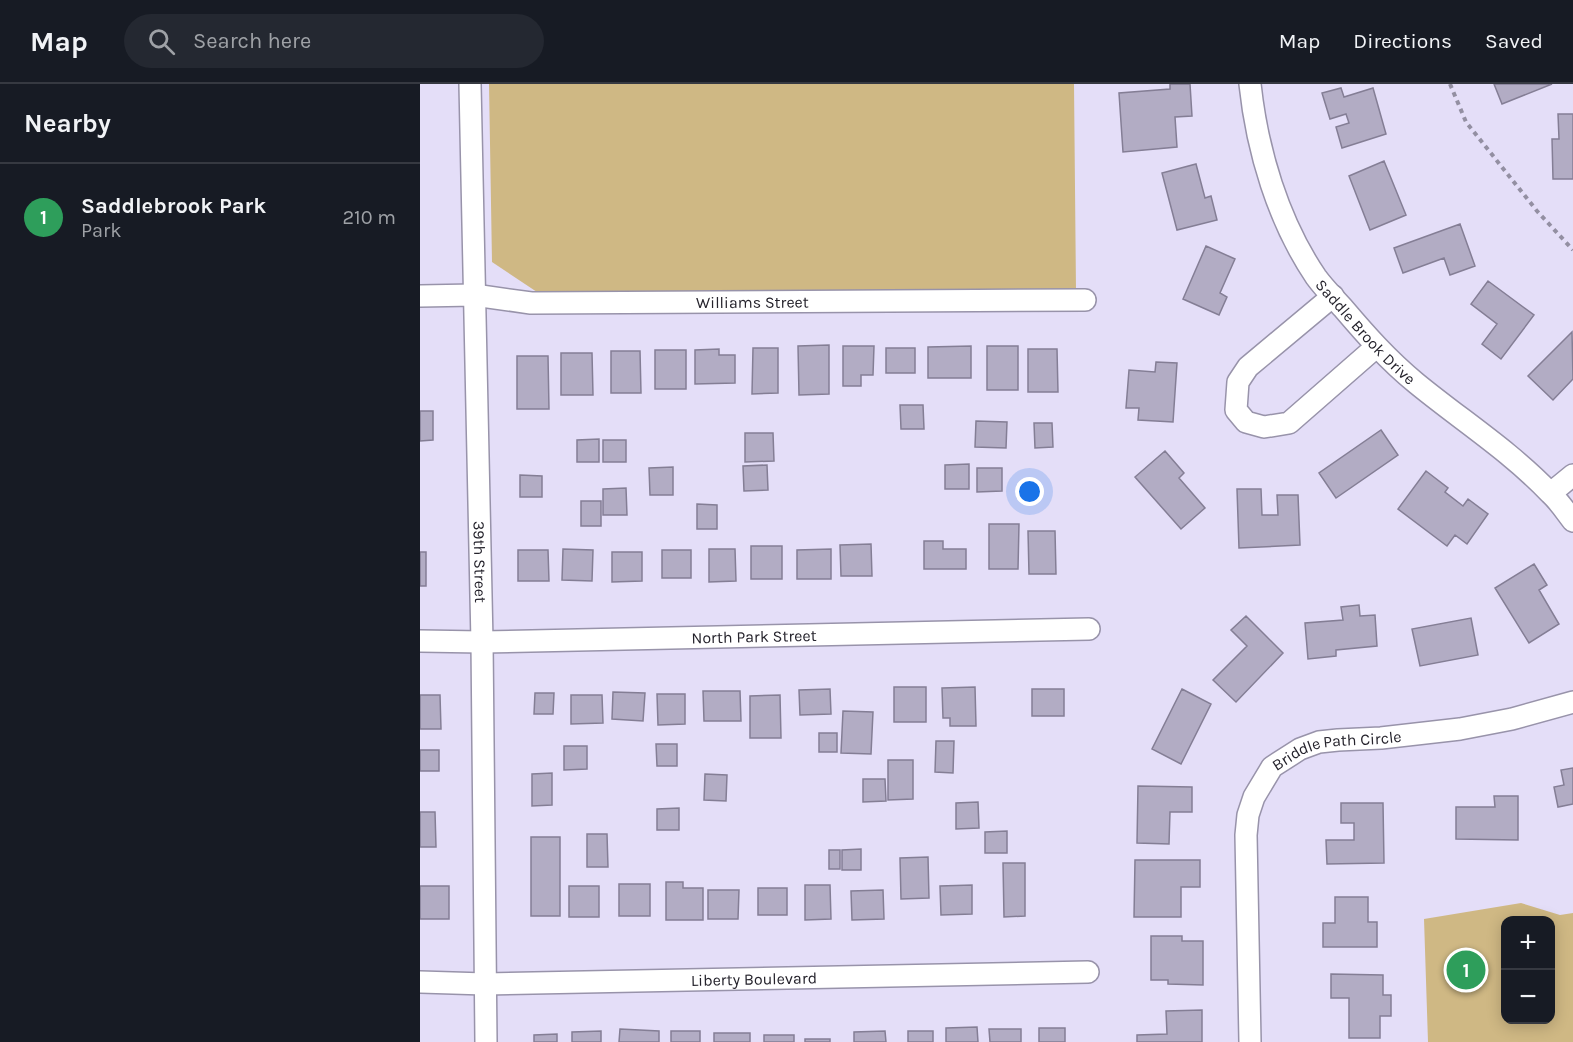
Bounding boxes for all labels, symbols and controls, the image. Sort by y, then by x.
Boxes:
search box [124,14,544,68]
text: Map [30,25,88,58]
icon: search [145,25,178,58]
text: Search here [193,28,311,54]
text: Map [1279,29,1320,53]
text: Directions [1353,29,1452,53]
text: Saved [1485,29,1543,53]
text: Nearby [24,108,111,139]
text: Saddlebrook Park [81,193,266,219]
text: 1 [40,206,47,229]
text: 210 m [342,206,396,229]
text: Park [81,219,122,242]
street label: Saddle Brook Drive [1311,276,1419,389]
street label: Williams Street [696,292,809,312]
your location [1015,477,1044,506]
street label: 39th Street [469,521,490,603]
street label: North Park Street [691,626,817,648]
street label: Briddle Path Circle [1269,727,1402,775]
map controls [1501,916,1555,1024]
button: + [1501,916,1555,970]
pin: 1 [1446,948,1486,992]
street label: Liberty Boulevard [691,968,817,990]
button: − [1501,970,1555,1024]

